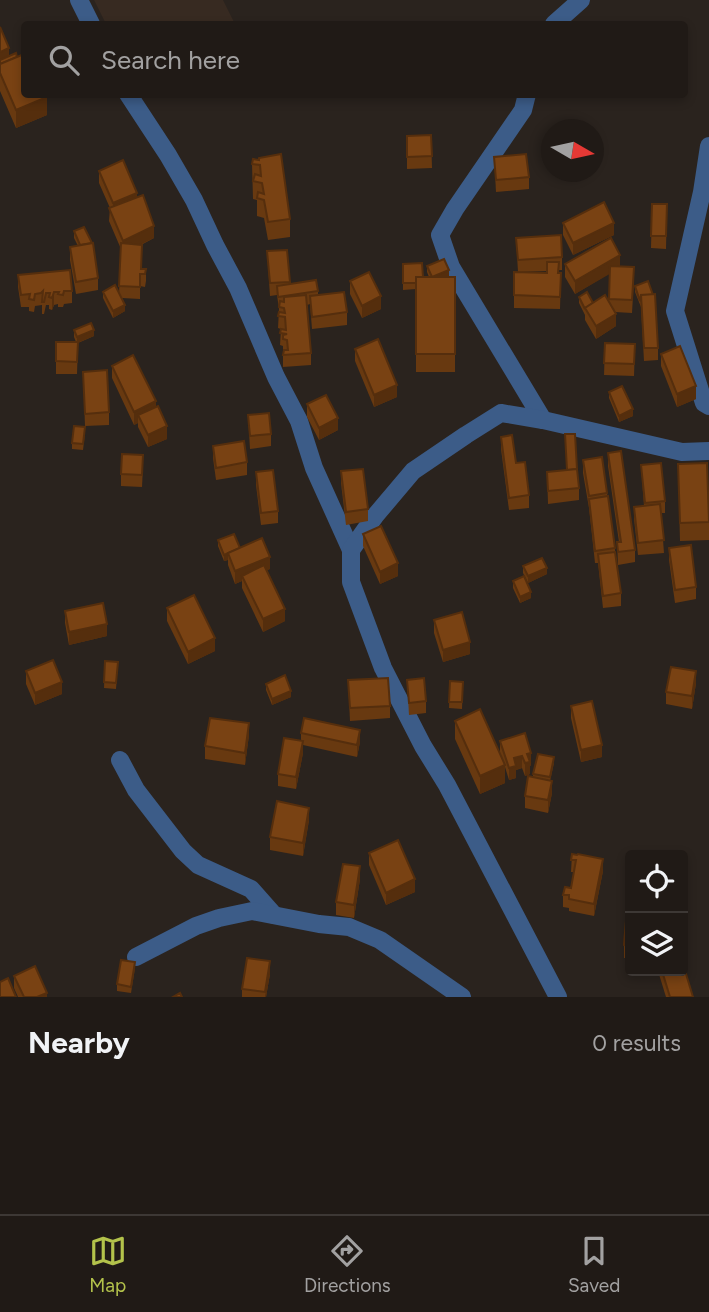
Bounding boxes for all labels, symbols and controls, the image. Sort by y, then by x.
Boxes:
search box [21,21,688,98]
icon: search [45,41,83,79]
text: Search here [101,44,240,76]
north arrow [541,119,604,182]
map controls [625,850,688,976]
button: locate [625,850,688,913]
button: layers [625,913,688,976]
text: Nearby [28,1024,130,1061]
text: 0 results [592,1029,681,1057]
tab: Map [89,1232,127,1297]
tab: Directions [304,1232,391,1297]
tab: Saved [568,1232,620,1297]

